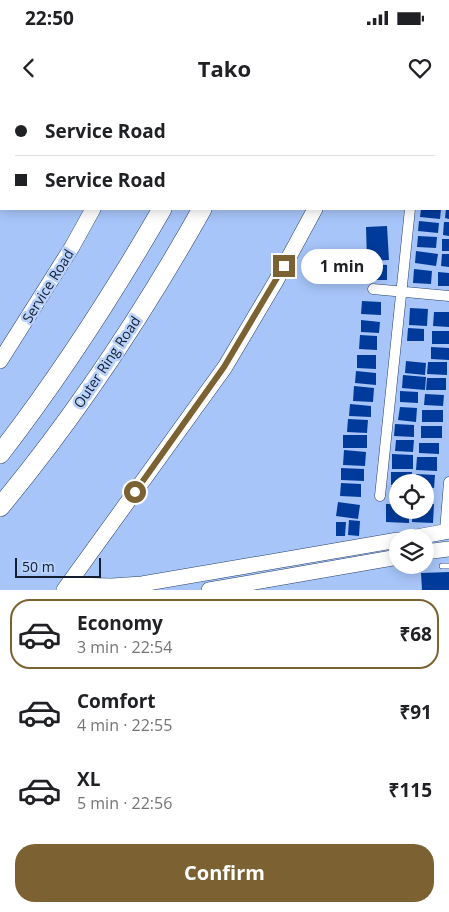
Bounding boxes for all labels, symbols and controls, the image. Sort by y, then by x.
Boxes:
text: 22:50 [25,5,74,31]
text: Tako [198,53,251,83]
icon: back [15,54,43,82]
icon: heart [406,54,434,82]
text: Service Road [45,118,166,144]
text: Service Road [45,167,166,193]
street label: Service Road [17,245,78,326]
callout: 1 min [302,248,384,284]
route end [273,255,295,277]
text: 1 min [320,255,364,277]
street label: Outer Ring Road [69,312,144,411]
map controls [389,474,434,574]
button: locate [389,474,434,519]
route start [124,481,146,503]
button: layers [389,529,434,574]
scale bar [15,554,101,578]
text: 50 m [22,557,55,576]
text: Economy [77,610,163,636]
icon: car [17,612,62,657]
text: ₹68 [399,621,432,647]
text: 3 min · 22:54 [77,636,172,658]
text: Comfort [77,688,156,714]
icon: car [17,690,62,735]
text: ₹91 [399,699,432,725]
text: 4 min · 22:55 [77,714,172,736]
text: XL [77,766,100,792]
icon: car [17,768,62,813]
text: ₹115 [389,777,432,803]
text: 5 min · 22:56 [77,792,172,814]
button: Confirm [15,844,434,902]

